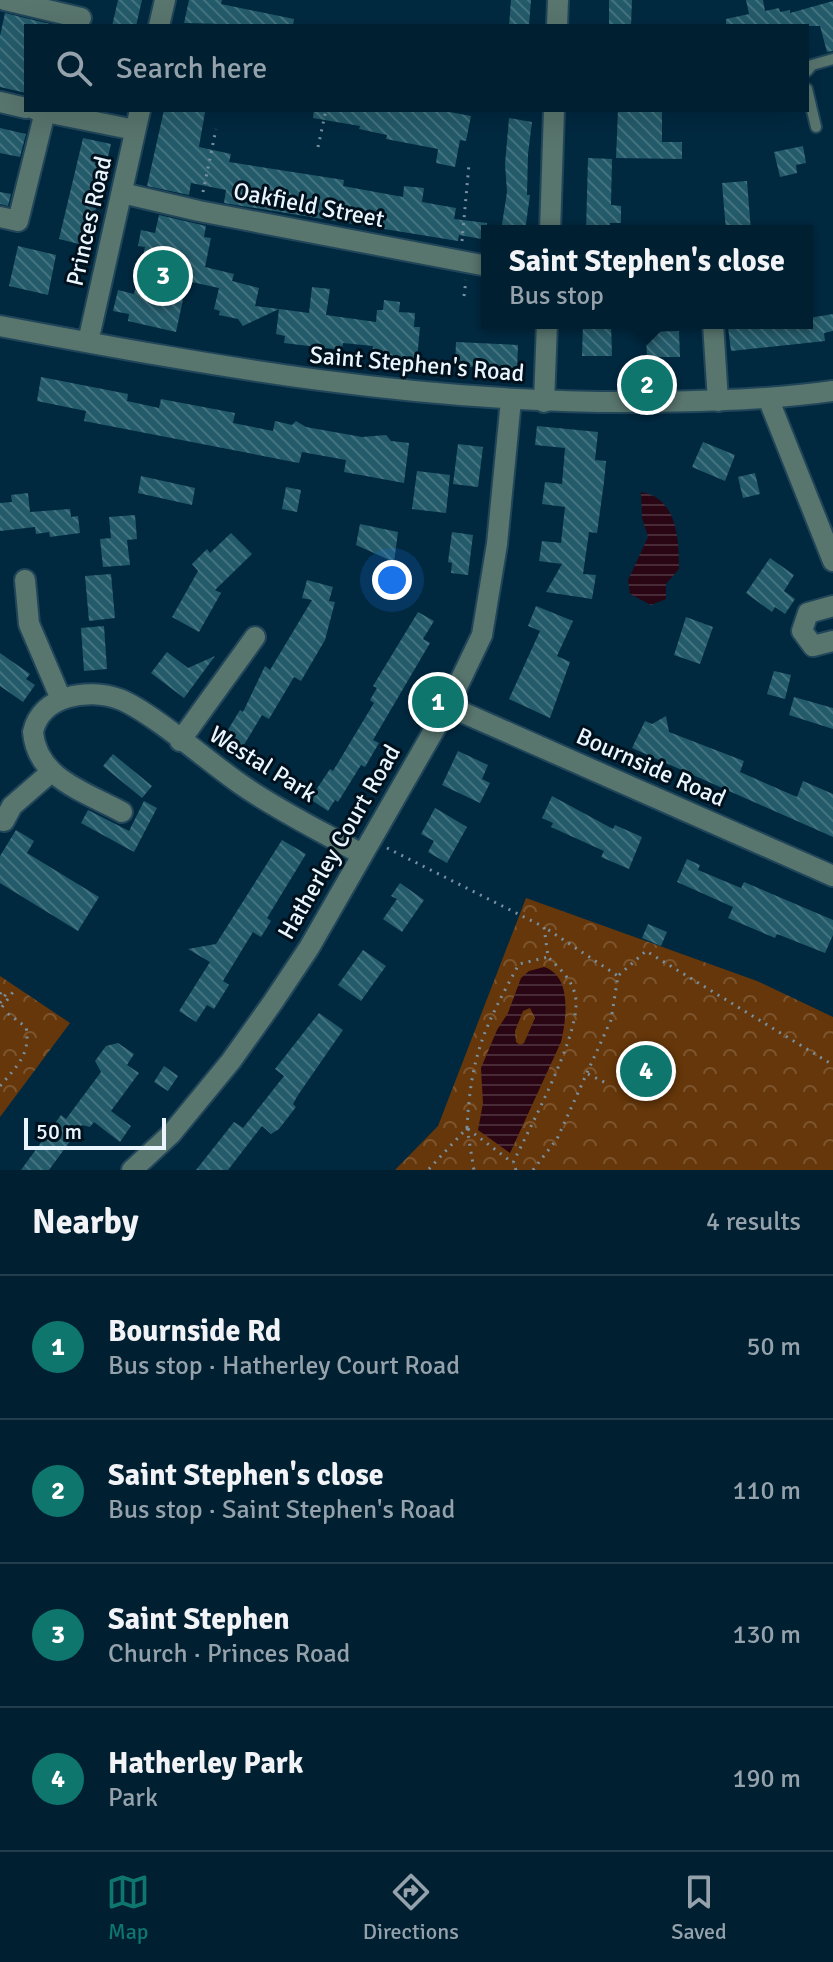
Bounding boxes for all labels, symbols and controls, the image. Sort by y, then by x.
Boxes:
search box [24,24,809,112]
icon: search [52,46,96,90]
text: Search here [116,50,267,87]
street label: Princes Road [59,153,119,289]
street label: Oakfield Street [231,176,387,234]
popup [481,225,813,329]
text: Saint Stephen's close [509,243,785,280]
pin: 3 [137,246,189,306]
text: Bus stop [509,280,604,312]
street label: Saint Stephen's Road [308,340,526,388]
pin: 2 [621,355,673,415]
your location [372,560,412,600]
pin: 1 [412,672,464,732]
street label: Westal Park [204,719,322,809]
street label: Bournside Road [572,721,730,813]
street label: Hatherley Court Road [271,739,407,945]
pin: 4 [620,1041,672,1101]
scale bar [24,1114,166,1150]
text: 50 m [36,1118,82,1145]
text: Nearby [32,1201,139,1243]
text: 4 results [706,1206,801,1238]
text: Bournside Rd [108,1313,281,1350]
text: 1 [51,1331,65,1363]
text: 50 m [746,1331,801,1363]
text: Bus stop · Hatherley Court Road [108,1350,460,1382]
text: Saint Stephen's close [108,1457,384,1494]
text: 2 [51,1475,65,1507]
text: 110 m [732,1475,801,1507]
text: Bus stop · Saint Stephen's Road [108,1494,455,1526]
text: Saint Stephen [108,1601,290,1638]
text: 3 [51,1619,65,1651]
text: 130 m [732,1619,801,1651]
text: Church · Princes Road [108,1638,350,1670]
text: Hatherley Park [108,1745,303,1782]
text: 4 [51,1763,65,1795]
text: 190 m [732,1763,801,1795]
text: Park [108,1782,158,1814]
tab: Map [106,1870,150,1945]
tab: Directions [363,1870,459,1945]
tab: Saved [671,1870,727,1945]

